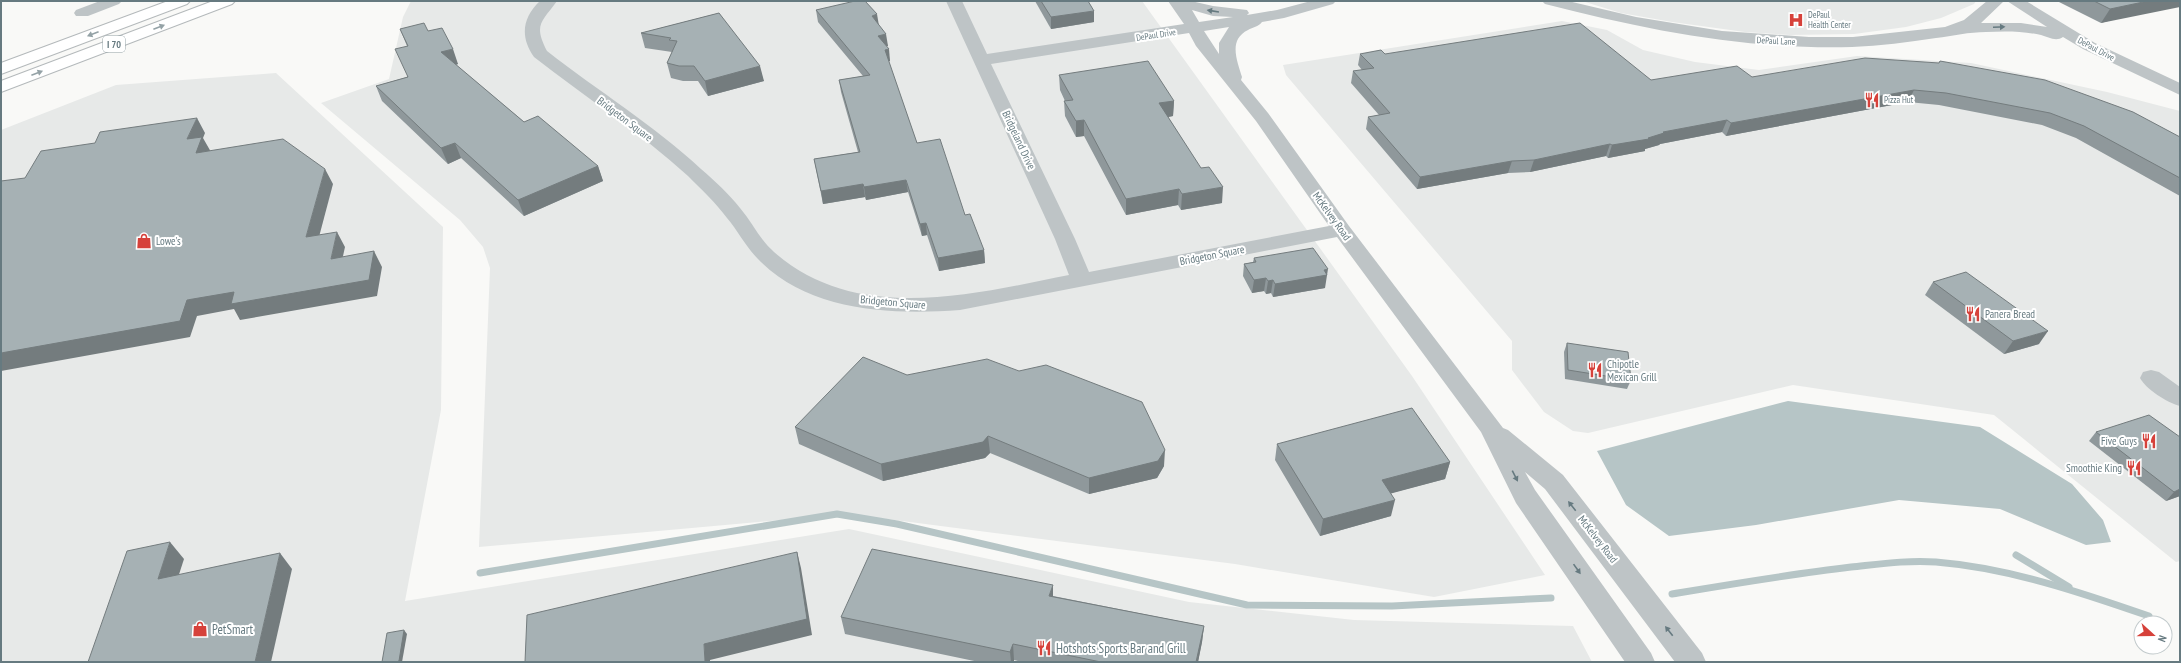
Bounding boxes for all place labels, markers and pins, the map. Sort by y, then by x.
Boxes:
place label: DePaul Health Center [1808,9,1851,30]
hospital icon: DePaul Health Center [1787,11,1805,29]
restaurant icon: Pizza Hut [1863,91,1881,109]
place label: Pizza Hut [1884,94,1914,105]
shop icon: Lowe's [135,232,153,250]
place label: Lowe's [156,234,181,248]
restaurant icon: Panera Bread [1964,305,1982,323]
place label: Panera Bread [1985,307,2035,321]
place label: Chipotle Mexican Grill [1607,357,1657,384]
restaurant icon: Chipotle Mexican Grill [1586,361,1604,379]
restaurant icon: Five Guys [2140,432,2158,450]
place label: Five Guys [2101,434,2137,448]
restaurant icon: Smoothie King [2125,459,2143,477]
place label: Smoothie King [2066,461,2122,475]
shop icon: PetSmart [191,620,209,638]
place label: PetSmart [212,621,254,638]
restaurant icon: Hotshots Sports Bar and Grill [1035,639,1053,657]
place label: Hotshots Sports Bar and Grill [1056,640,1186,657]

